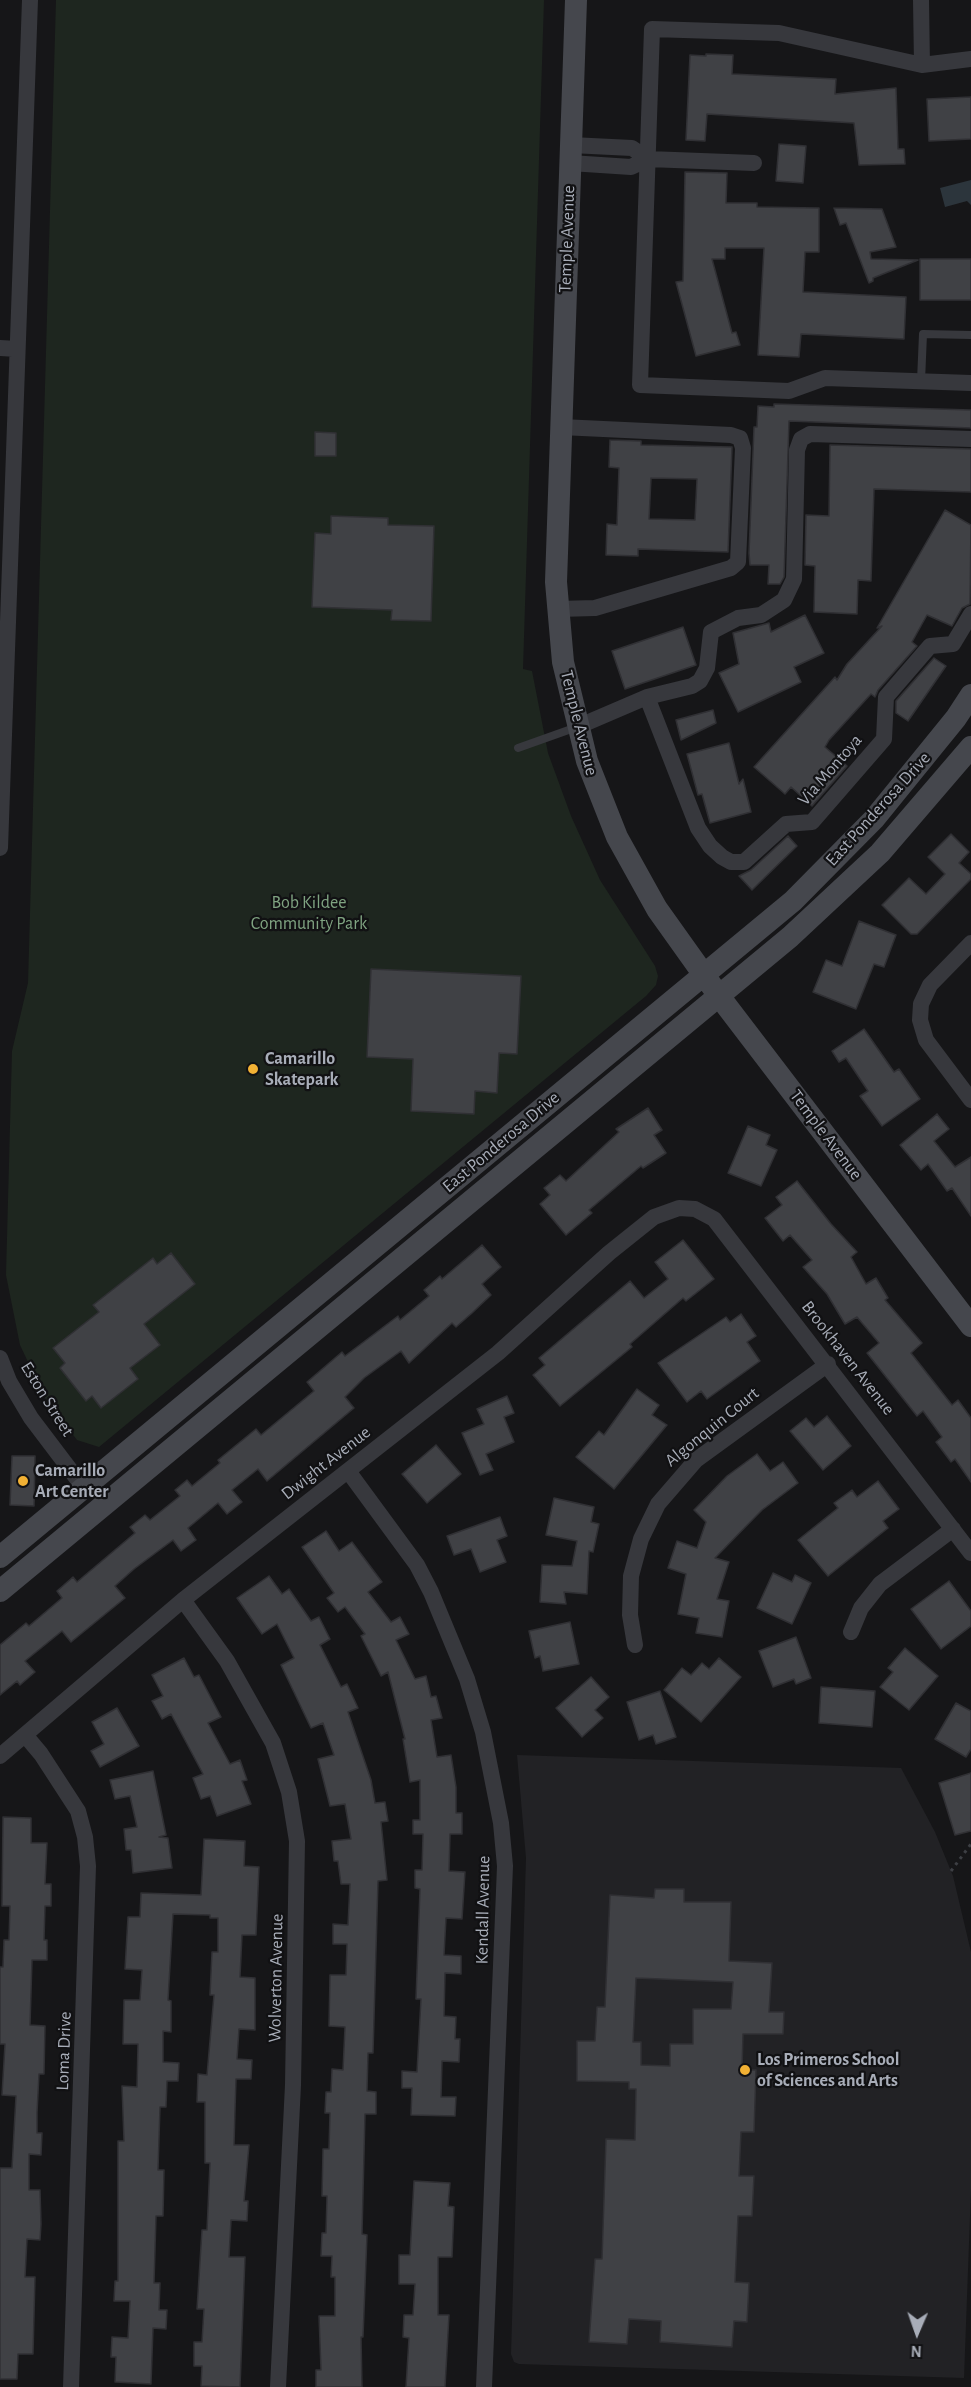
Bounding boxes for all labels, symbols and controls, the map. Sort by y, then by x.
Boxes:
street label: Temple Avenue [554,185,580,293]
street label: Temple Avenue [555,668,603,778]
street label: Via Montoya [793,730,867,810]
street label: East Ponderosa Drive [821,747,935,871]
park label: Bob Kildee Community Park [251,892,367,934]
place label: Camarillo Skatepark [265,1048,338,1090]
marker: Camarillo Skatepark [246,1062,260,1076]
street label: Temple Avenue [785,1086,867,1184]
street label: East Ponderosa Drive [438,1087,564,1197]
street label: Brookhaven Avenue [797,1297,899,1419]
street label: Eston Street [16,1358,78,1440]
street label: Algonquin Court [661,1382,763,1472]
street label: Dwight Avenue [277,1421,375,1505]
place label: Camarillo Art Center [35,1460,109,1502]
marker: Camarillo Art Center [16,1474,30,1488]
street label: Kendall Avenue [471,1855,495,1965]
street label: Wolverton Avenue [264,1913,288,2043]
street label: Loma Drive [52,2011,76,2091]
place label: Los Primeros School of Sciences and Arts [757,2049,899,2092]
marker: Los Primeros School of Sciences and Arts [738,2063,752,2077]
north arrow [887,2303,947,2363]
text: N [911,2343,922,2359]

